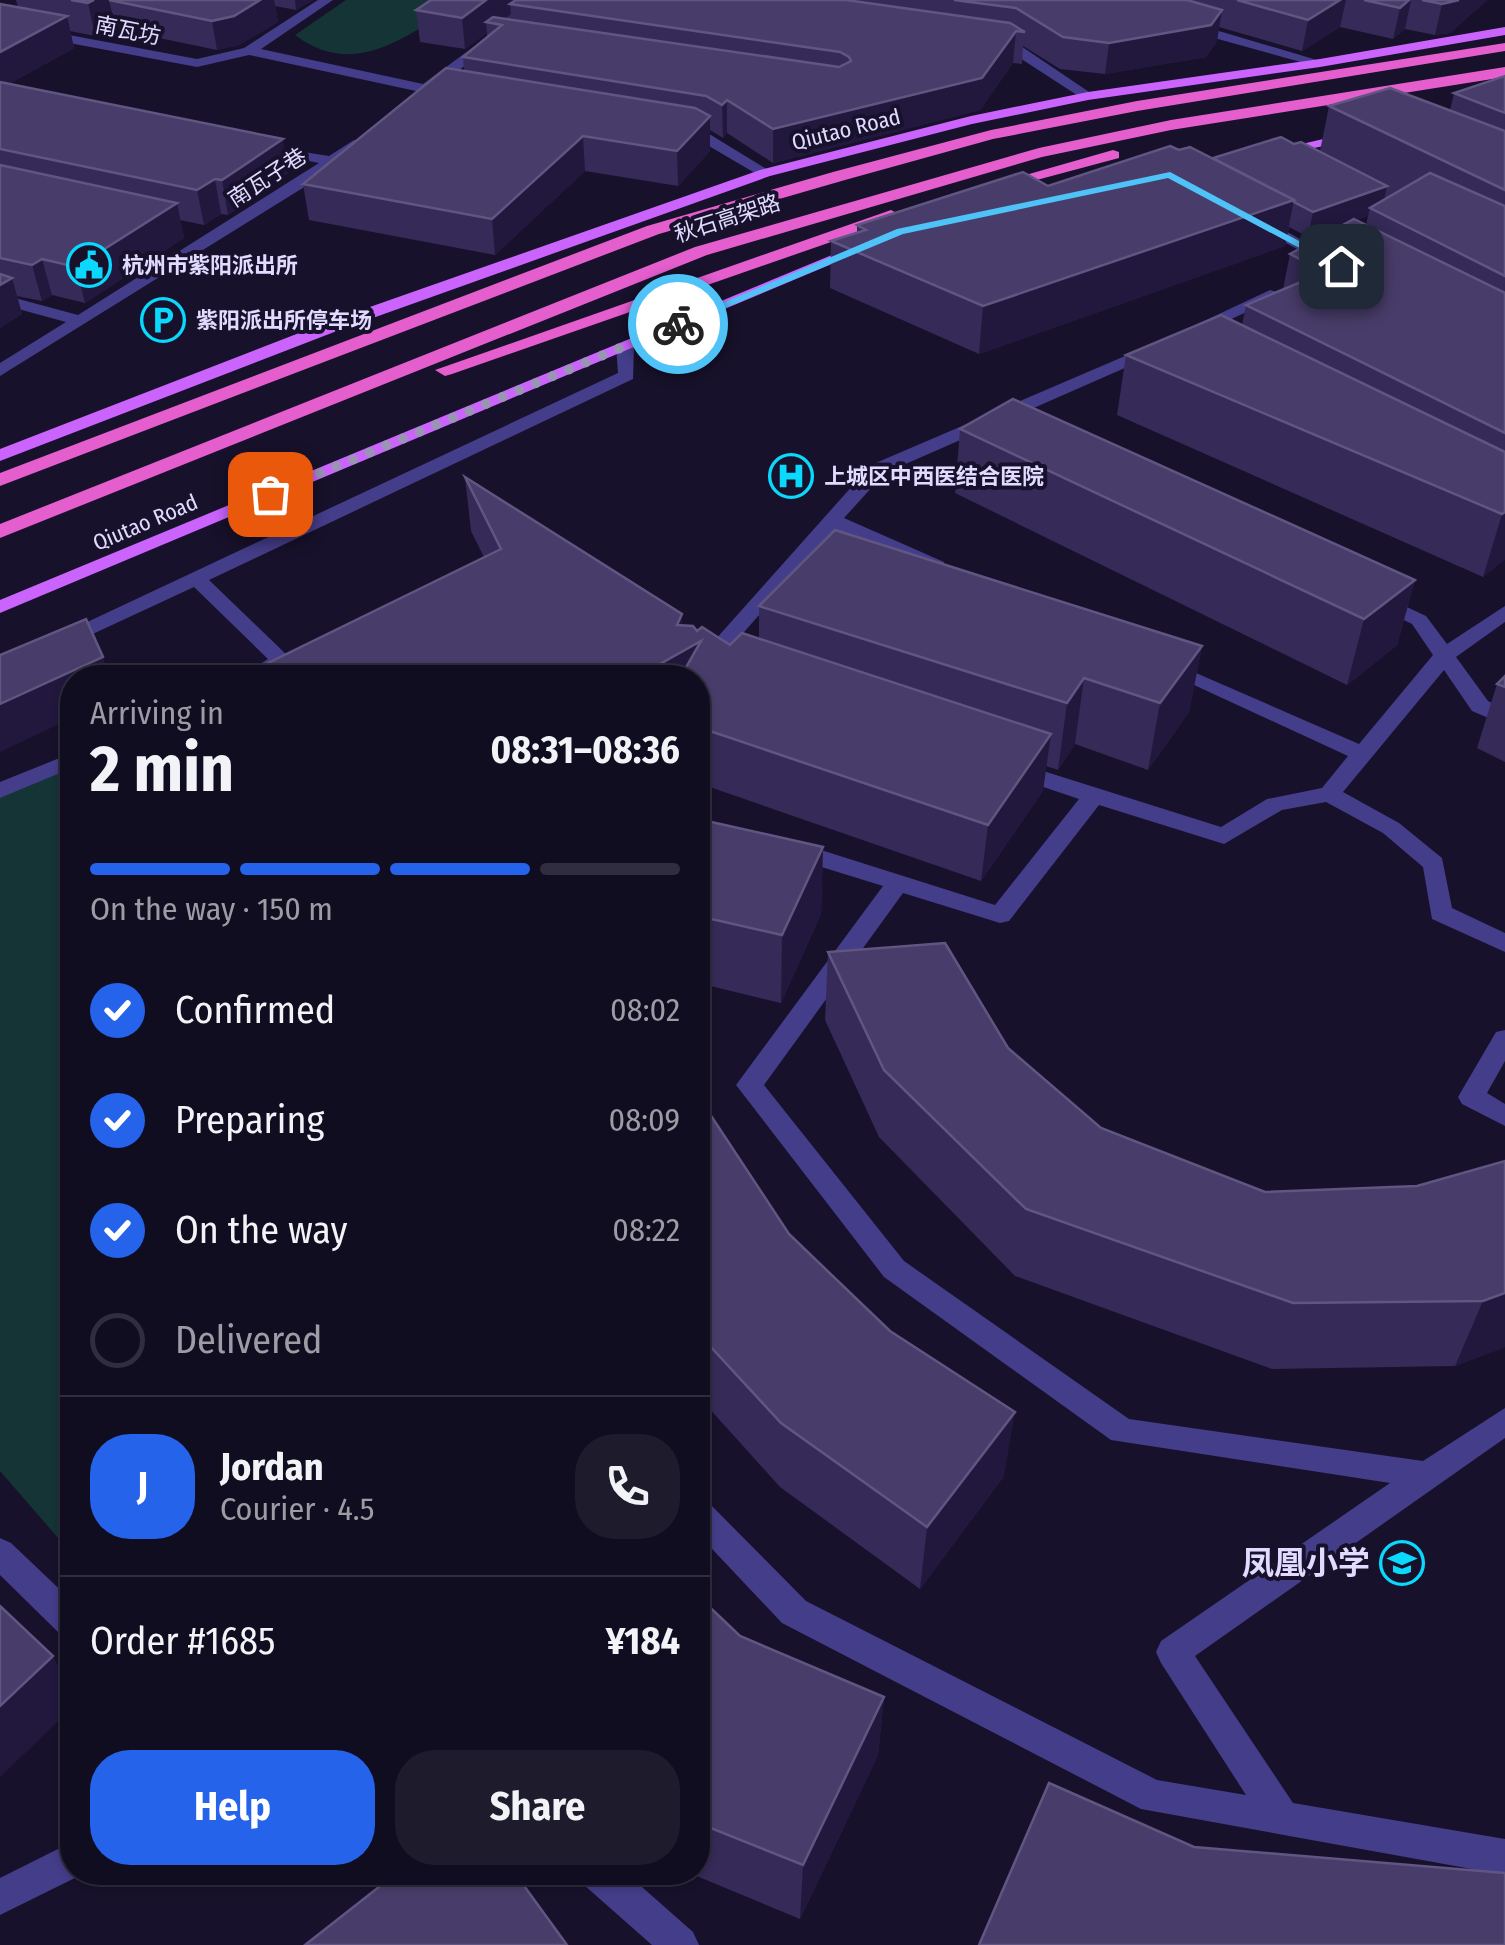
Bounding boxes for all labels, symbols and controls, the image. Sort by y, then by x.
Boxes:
street label: 南瓦坊 [93,11,163,50]
street label: Qiutao Road [789,103,903,156]
street label: 南瓦子巷 [223,142,312,213]
street label: 秋石高架路 [671,189,784,248]
pin [1299,224,1384,309]
icon: home [1314,239,1369,294]
public building icon: 杭州市紫阳派出所 [66,242,112,288]
place label: 杭州市紫阳派出所 [122,252,298,279]
courier [628,274,728,374]
parking icon: 紫阳派出所停车场 [140,297,186,343]
icon: bike [651,297,706,352]
place label: 紫阳派出所停车场 [196,307,372,334]
pin [228,452,313,537]
hospital icon: 上城区中西医结合医院 [768,453,814,499]
place label: 上城区中西医结合医院 [824,463,1044,490]
icon: bag [243,467,298,522]
street label: Qiutao Road [89,488,202,557]
text: Arriving in [90,694,224,732]
text: 08:31–08:36 [491,727,680,773]
text: 2 min [90,730,234,808]
text: On the way · 150 m [90,890,333,928]
icon: check [90,983,145,1038]
text: Confirmed [175,987,335,1033]
text: 08:02 [610,991,680,1029]
icon: check [90,1093,145,1148]
text: Preparing [175,1097,324,1143]
text: 08:09 [609,1101,680,1139]
icon: check [90,1203,145,1258]
text: On the way [175,1207,347,1253]
text: 08:22 [612,1211,680,1249]
text: Delivered [175,1317,322,1363]
button: phone [575,1434,680,1539]
text: Jordan [220,1444,324,1490]
text: J [137,1463,148,1509]
text: Courier · 4.5 [220,1490,375,1528]
school or university icon: 凤凰小学 [1379,1540,1425,1586]
place label: 凤凰小学 [1242,1544,1370,1582]
text: Order #1685 [90,1618,275,1664]
text: ¥184 [606,1618,680,1664]
button: Help [90,1750,375,1865]
button: Share [395,1750,680,1865]

